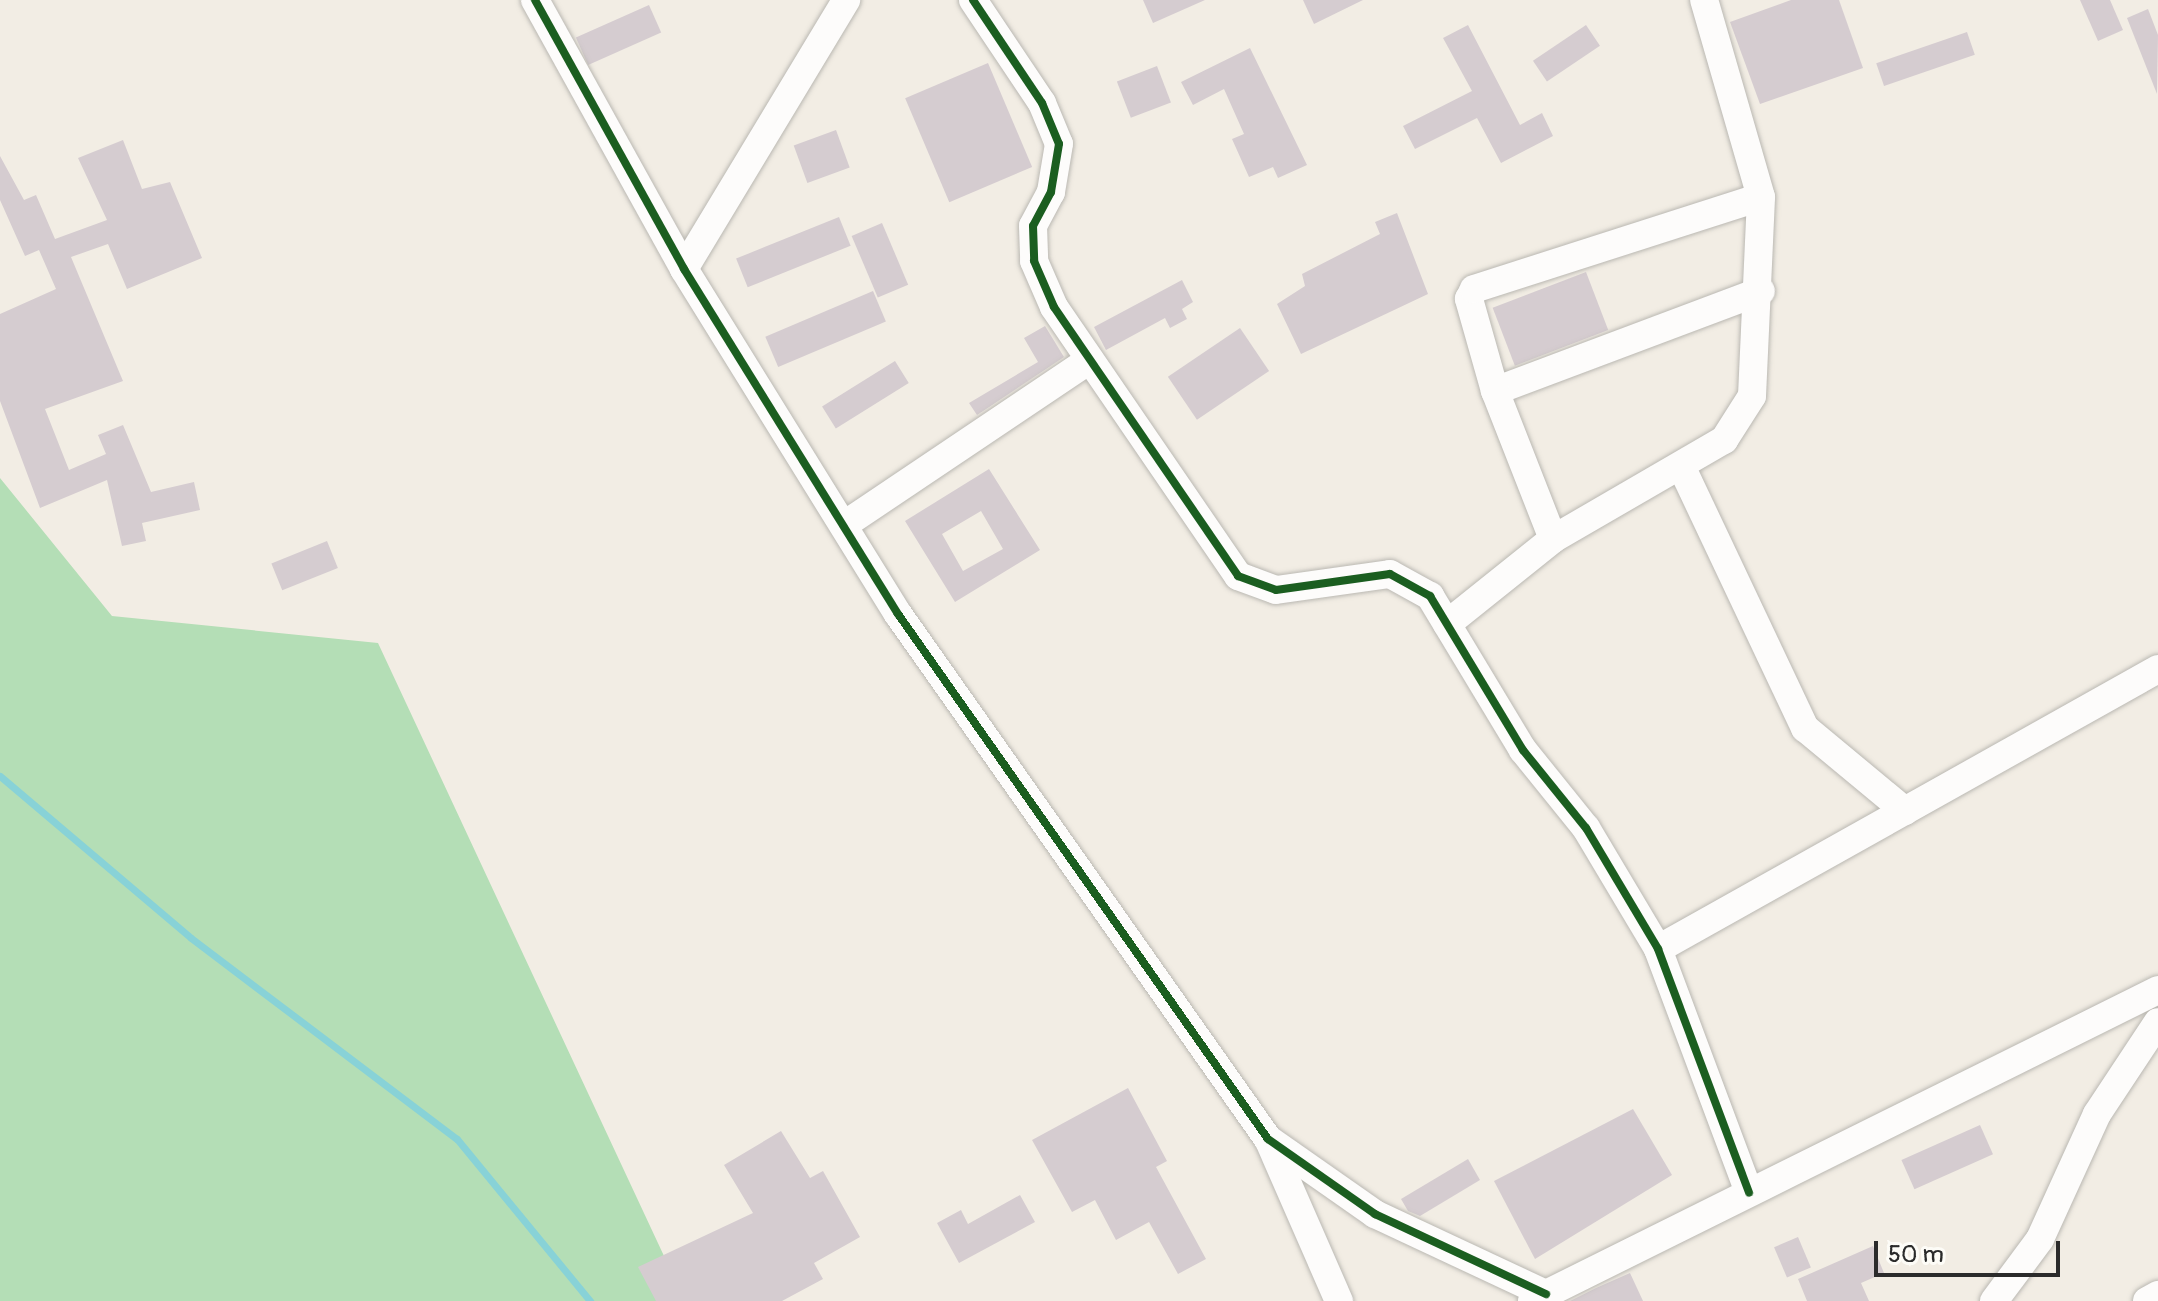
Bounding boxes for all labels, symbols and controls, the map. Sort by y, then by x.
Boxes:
scale bar [1878,1225,2064,1275]
text: 50 m [1888,1240,1944,1269]

